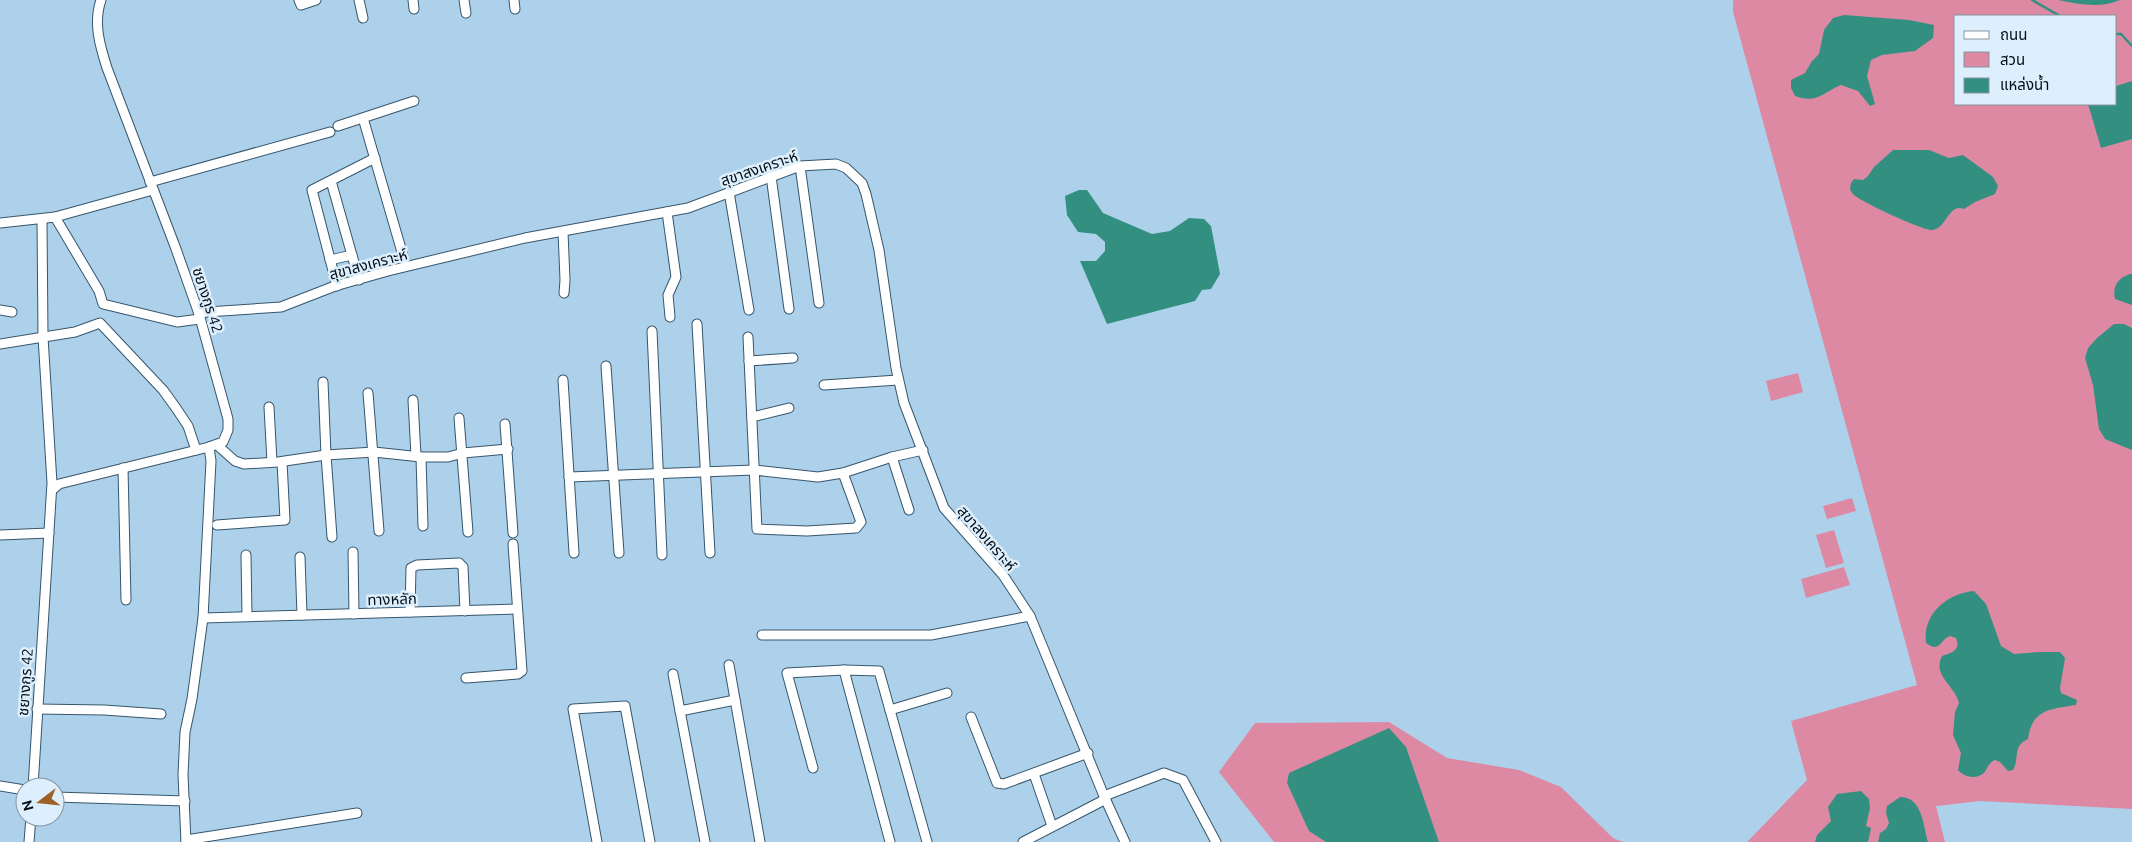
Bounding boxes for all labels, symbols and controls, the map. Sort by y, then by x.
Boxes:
legend [1954,15,2117,105]
text: ถนน [2000,26,2027,43]
text: สวน [2000,51,2025,68]
text: แหล่งน้ำ [2000,74,2049,93]
street label: สุขาสงเคราะห์ [718,147,800,190]
street label: สุขาสงเคราะห์ [327,245,410,284]
street label: ชยางกูร 42 [188,265,227,335]
street label: สุขาสงเคราะห์ [953,502,1020,575]
street label: ทางหลัก [367,590,417,608]
street label: ชยางกูร 42 [14,647,37,717]
north arrow [15,777,65,827]
text: N [18,798,37,813]

